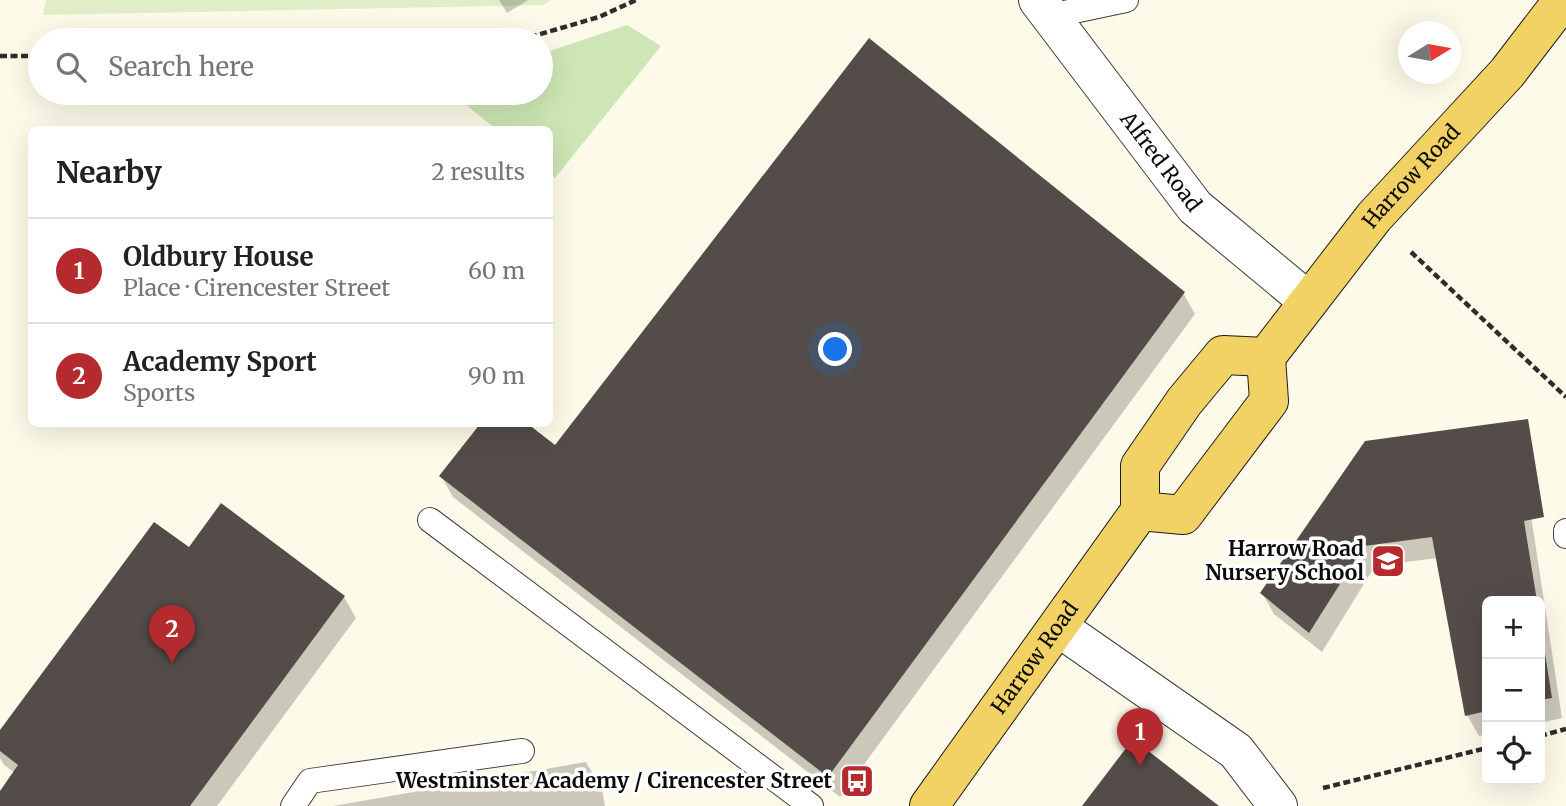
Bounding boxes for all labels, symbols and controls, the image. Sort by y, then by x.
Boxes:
north arrow [1398,21,1461,84]
search box [28,28,553,105]
icon: search [52,48,90,86]
text: Search here [108,50,254,83]
street label: Alfred Road [1114,105,1208,217]
street label: Harrow Road [1356,118,1466,234]
text: Nearby [56,153,162,191]
text: 2 results [431,157,525,186]
text: Oldbury House [123,240,314,273]
text: 1 [74,256,84,285]
text: 60 m [468,256,525,285]
text: Place · Cirencester Street [123,273,390,302]
your location [818,332,852,366]
text: Academy Sport [123,345,317,378]
text: 2 [72,361,86,390]
text: 90 m [468,361,525,390]
text: Sports [123,378,195,407]
place label: Harrow Road Nursery School [1205,535,1364,586]
school or university icon: Harrow Road Nursery School [1369,542,1407,580]
street label: Harrow Road [985,596,1084,719]
map controls [1482,596,1545,785]
button: + [1482,596,1545,659]
pin: 2 [149,605,195,663]
button: − [1482,659,1545,722]
pin: 1 [1117,708,1163,766]
button: locate [1482,722,1545,785]
bus stop icon: Westminster Academy / Cirencester Street [838,762,876,800]
place label: Westminster Academy / Cirencester Street [395,767,833,794]

